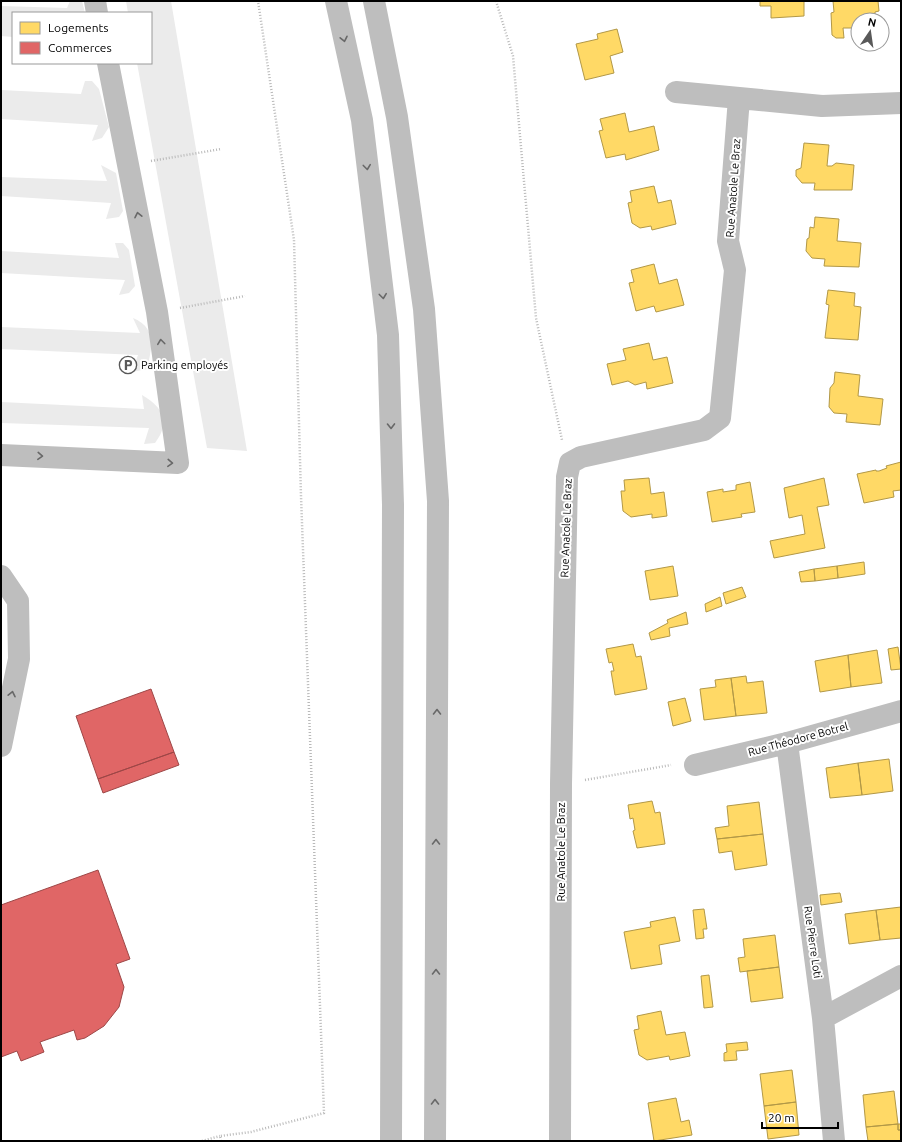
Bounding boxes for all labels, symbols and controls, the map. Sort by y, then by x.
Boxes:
legend [12,12,152,64]
north arrow [850,12,890,52]
text: N [867,15,878,29]
text: Logements [48,21,108,34]
one-way arrow [340,36,348,42]
text: Commerces [48,41,112,54]
street label: Rue Anatole Le Braz [724,138,742,238]
one-way arrow [363,164,372,170]
one-way arrow [134,211,142,218]
one-way arrow [378,293,387,299]
one-way arrow [157,339,166,345]
parking icon: Parking employés [118,355,138,375]
place label: Parking employés [141,359,228,371]
one-way arrow [386,423,395,429]
one-way arrow [37,452,43,461]
one-way arrow [167,459,173,467]
street label: Rue Anatole Le Braz [558,478,574,578]
one-way arrow [7,691,15,697]
one-way arrow [433,709,441,715]
street label: Rue Théodore Botrel [747,720,849,758]
street label: Rue Anatole Le Braz [555,802,567,902]
one-way arrow [432,839,440,845]
street label: Rue Pierre Loti [802,905,824,979]
one-way arrow [432,969,440,975]
one-way arrow [431,1099,439,1105]
scale bar [762,1104,838,1130]
text: 20 m [768,1111,795,1124]

